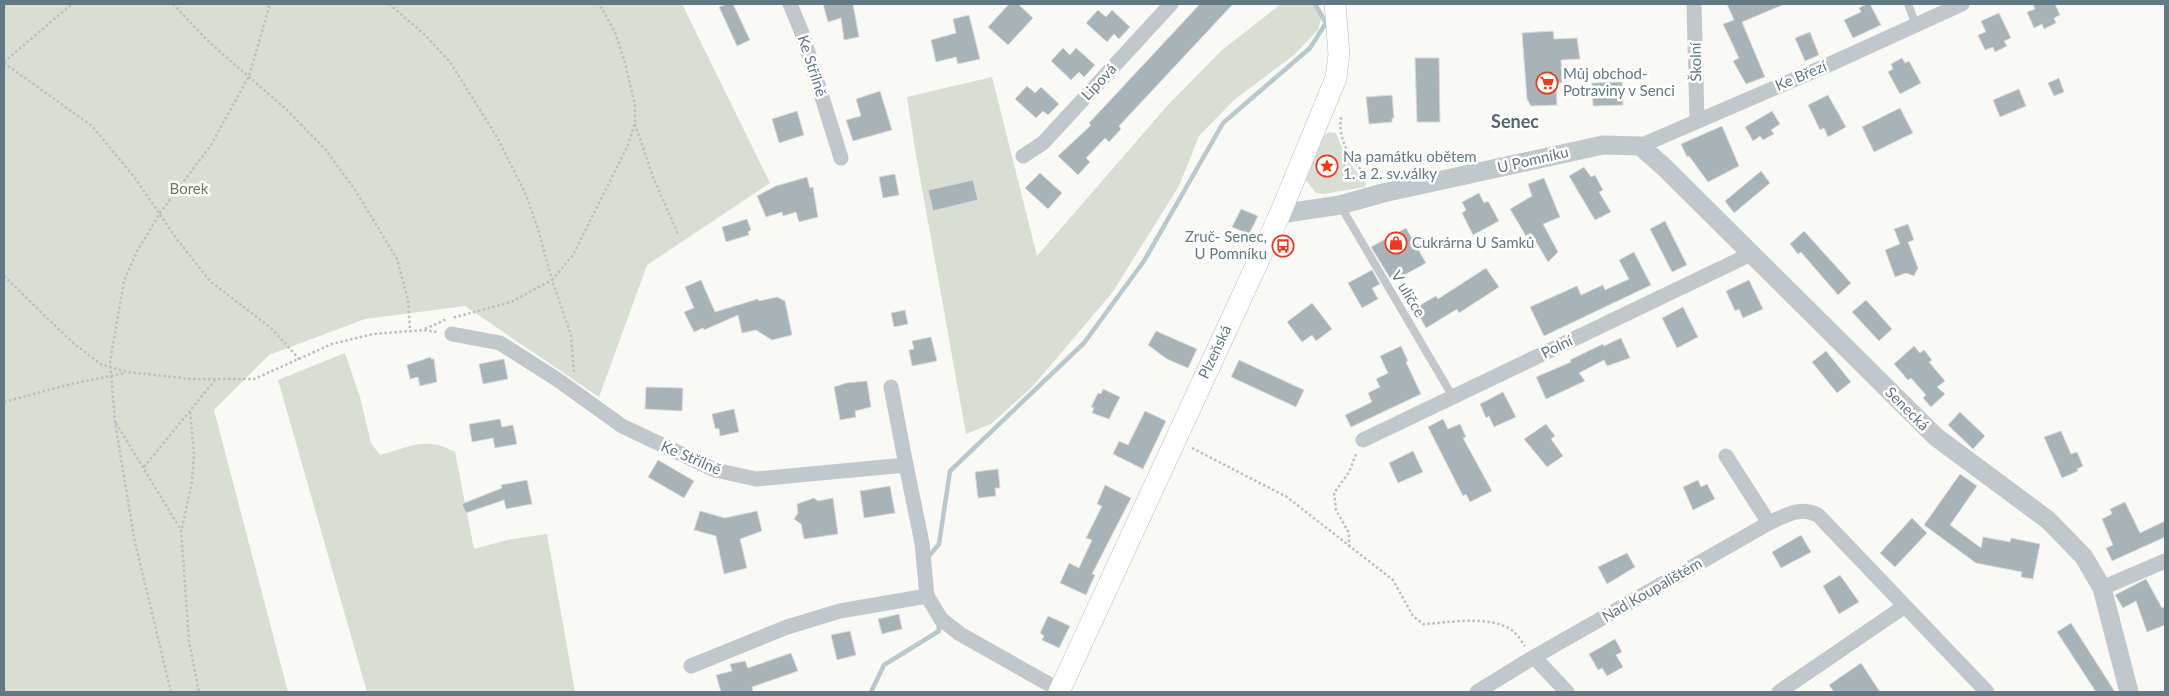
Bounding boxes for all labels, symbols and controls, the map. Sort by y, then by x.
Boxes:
street label: Ke Střílně [795,33,831,99]
street label: Školní [1686,41,1704,82]
street label: Ke Březí [1772,56,1830,94]
street label: Lipová [1077,59,1120,103]
place label: Můj obchod- Potraviny v Senci [1563,64,1675,99]
supermarket icon: Můj obchod- Potraviny v Senci [1535,71,1559,95]
district label: Senec [1491,110,1539,132]
street label: U Pomníku [1495,142,1570,176]
place label: Na památku obětem 1. a 2. sv.války [1343,147,1477,182]
place icon: Na památku obětem 1. a 2. sv.války [1315,154,1339,178]
park label: Borek [170,179,209,197]
place label: Zruč- Senec, U Pomníku [1185,227,1267,262]
shop icon: Cukrárna U Samků [1384,231,1408,255]
place label: Cukrárna U Samků [1412,233,1534,251]
bus stop icon: Zruč- Senec, U Pomníku [1271,234,1295,258]
street label: V uličce [1388,267,1430,320]
street label: Plzeňská [1194,322,1234,381]
street label: Polní [1538,330,1576,361]
street label: Senecká [1882,383,1933,434]
street label: Ke Střílně [659,436,724,478]
street label: Nad Koupalištěm [1598,553,1705,625]

